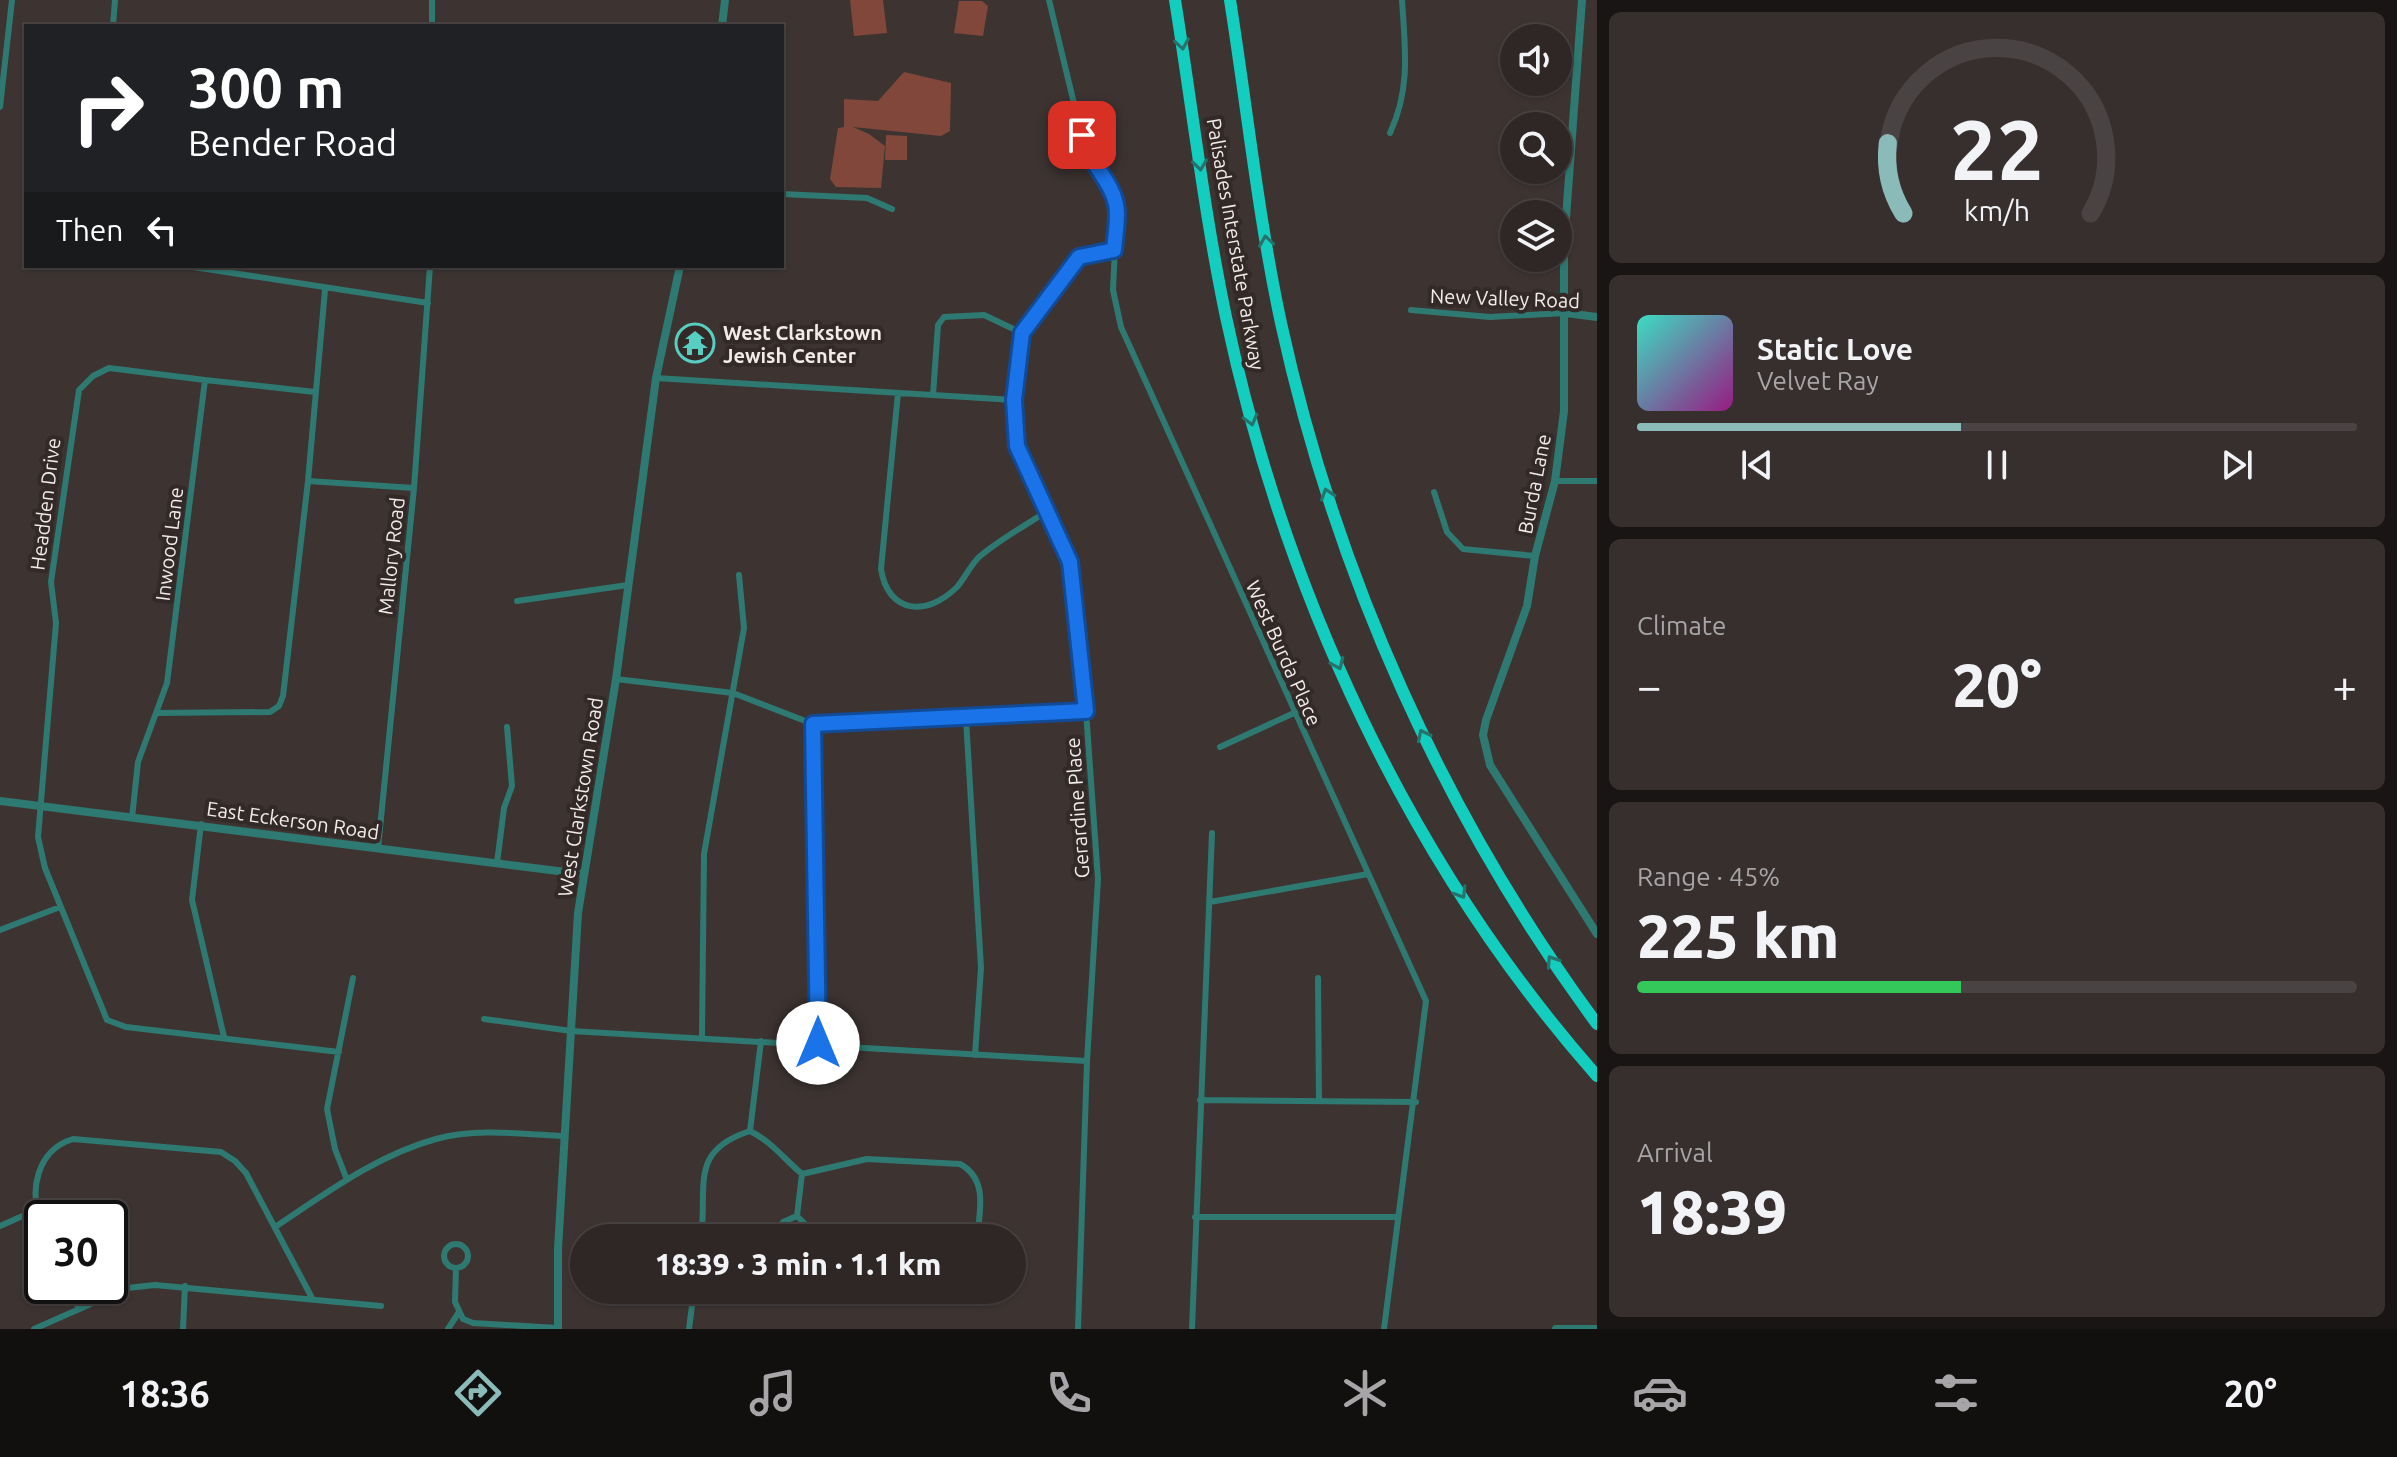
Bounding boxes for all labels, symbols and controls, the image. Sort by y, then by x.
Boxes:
map controls [1500,24,1572,272]
button: sound [1500,24,1572,96]
one-way arrow [1173,37,1190,51]
icon: right [56,56,160,160]
text: 300 m [188,56,344,119]
pin [1048,101,1116,169]
text: 22 [1950,101,2044,195]
button: search [1500,112,1572,184]
icon: arrive [1060,113,1104,157]
street label: Palisades Interstate Parkway [1202,116,1270,372]
text: Bender Road [188,122,397,163]
one-way arrow [1191,158,1208,172]
text: km/h [1964,194,2030,226]
button: layers [1500,200,1572,272]
icon: left [140,208,184,252]
text: Then [56,213,124,247]
one-way arrow [1259,234,1276,248]
street label: New Valley Road [1430,284,1580,312]
place label: West Clarkstown Jewish Center [723,321,882,367]
temple icon: West Clarkstown Jewish Center [674,322,716,364]
text: Static Love [1757,332,1913,366]
text: Velvet Ray [1757,366,1879,395]
one-way arrow [1242,412,1258,426]
street label: Burda Lane [1513,432,1555,536]
street label: Headden Drive [25,437,65,571]
icon: previous [1735,443,1779,487]
icon: pause [1975,443,2019,487]
icon: next [2215,443,2259,487]
street label: Inwood Lane [151,486,187,602]
one-way arrow [1321,487,1337,501]
street label: Mallory Road [373,496,409,616]
street label: West Burda Place [1242,577,1326,729]
text: Climate [1637,611,1726,640]
text: 20° [1952,651,2042,718]
one-way arrow [1328,656,1344,671]
text: − [1637,661,1662,710]
text: + [2332,661,2357,710]
street label: West Clarkstown Road [553,696,607,898]
one-way arrow [1417,729,1433,743]
street label: Gerardine Place [1061,737,1093,879]
street label: East Eckerson Road [205,797,381,843]
text: Range · 45% [1637,862,1780,891]
one-way arrow [1451,884,1466,899]
text: 225 km [1637,902,1839,969]
one-way arrow [1547,955,1562,969]
position arrow [776,1001,860,1085]
text: Arrival [1637,1138,1713,1167]
text: 18:39 [1637,1178,1787,1245]
speed limit sign: 30 [24,1200,128,1304]
text: 18:39 · 3 min · 1.1 km [655,1247,941,1281]
icon: directions [450,1365,506,1421]
icon: music [745,1365,801,1421]
icon: phone [1041,1365,1097,1421]
icon: climate [1337,1365,1393,1421]
icon: car [1632,1365,1688,1421]
icon: filters [1928,1365,1984,1421]
text: 18:36 [120,1373,210,1414]
text: 20° [2224,1373,2277,1414]

